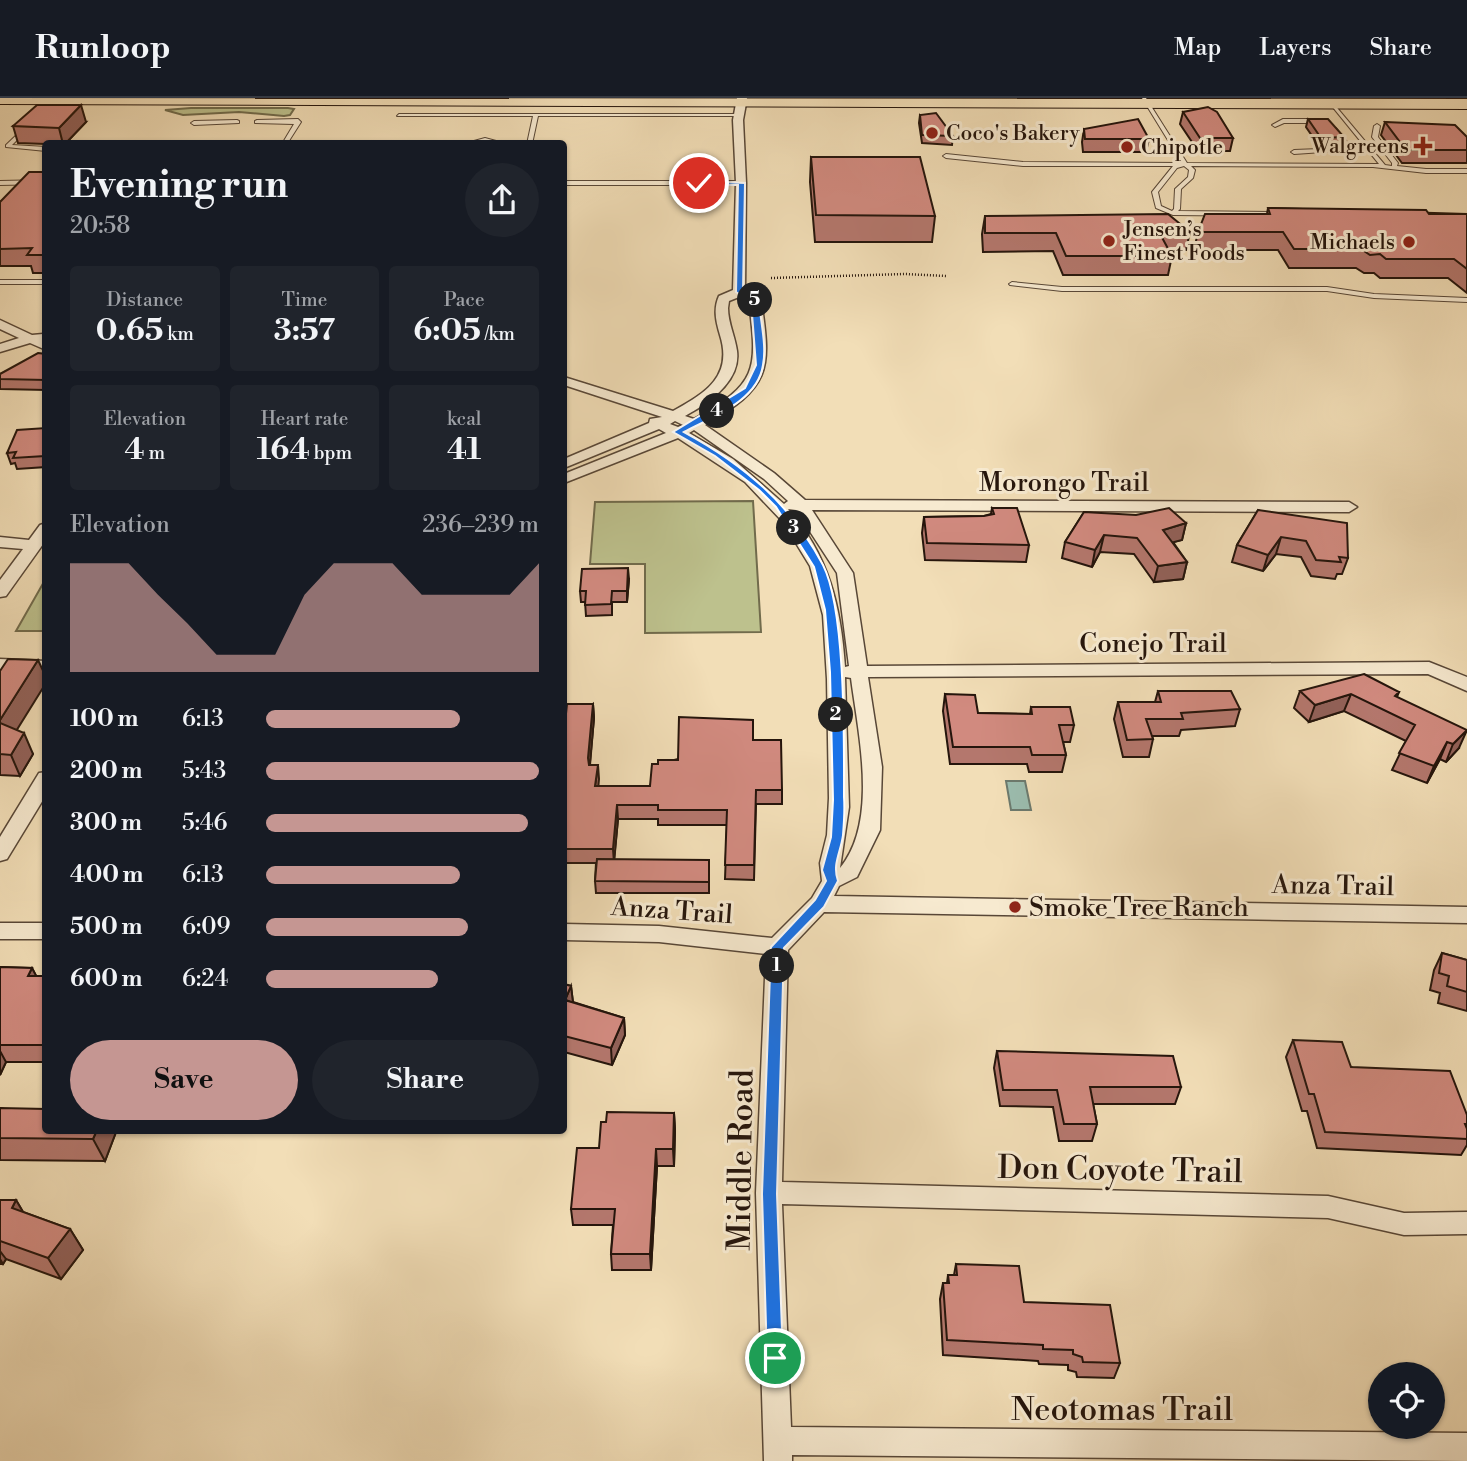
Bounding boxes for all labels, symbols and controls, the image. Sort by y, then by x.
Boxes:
text: Runloop [35,28,171,69]
text: Map [1174,33,1221,63]
text: Layers [1259,33,1331,63]
text: Share [1369,33,1432,63]
place label: Coco's Bakery [946,121,1080,147]
marker: Coco's Bakery [924,125,940,141]
place label: Walgreens [1310,134,1409,160]
place label: Chipotle [1141,135,1223,161]
marker: Walgreens [1415,138,1431,154]
marker: Chipotle [1119,139,1135,155]
pin [669,153,729,213]
text: Evening run [70,162,288,209]
button: share [465,163,539,237]
icon: check [680,164,718,202]
text: 20:58 [70,212,130,240]
place label: Jensen’s Finest Foods [1122,217,1245,267]
place label: Michaels [1310,230,1395,256]
marker: Jensen’s Finest Foods [1101,233,1117,249]
marker: Michaels [1401,234,1417,250]
pin: 5 [738,282,772,318]
text: 5 [749,287,760,311]
text: Distance [106,288,183,312]
text: Time [282,288,327,312]
text: Pace [444,288,485,312]
text: 0.65 [96,312,163,350]
text: 3:57 [274,312,335,350]
text: 6:05 [413,312,481,350]
text: km [163,322,194,346]
text: /km [481,322,515,346]
pin: 4 [700,394,734,428]
text: 4 [710,398,723,422]
text: Elevation [104,407,186,431]
text: Heart rate [261,407,348,431]
text: kcal [447,407,481,431]
text: 4 [124,431,145,469]
text: 164 [257,431,310,469]
text: 41 [447,431,481,469]
text: m [145,441,165,465]
text: bpm [310,441,352,465]
street label: Morongo Trail [979,467,1149,499]
pin: 3 [776,510,812,546]
text: Elevation [70,511,170,539]
text: 236–239 m [422,511,539,539]
text: 3 [788,515,799,539]
street label: Conejo Trail [1079,628,1227,660]
pin: 2 [818,698,854,732]
text: 2 [830,702,841,726]
text: 100 m [70,705,138,733]
text: 6:13 [182,705,224,733]
text: 200 m [70,757,142,785]
text: 5:43 [182,757,226,785]
text: 300 m [70,809,142,837]
text: 5:46 [182,809,228,837]
text: 400 m [70,861,143,889]
text: 6:13 [182,861,224,889]
street label: Anza Trail [1271,869,1395,903]
street label: Anza Trail [609,891,734,931]
place label: Smoke Tree Ranch [1029,892,1249,924]
marker: Smoke Tree Ranch [1007,899,1023,915]
text: 500 m [70,913,142,941]
text: 6:09 [182,913,230,941]
pin: 1 [760,948,794,984]
text: 1 [772,953,781,977]
text: 600 m [70,965,143,993]
text: 6:24 [182,965,228,993]
button: Save [70,1040,298,1120]
button: Share [312,1040,539,1120]
street label: Middle Road [719,1069,763,1251]
street label: Don Coyote Trail [997,1148,1244,1192]
pin [745,1328,805,1388]
icon: arrive [756,1339,794,1377]
map controls [1368,1362,1445,1439]
button: locate [1368,1362,1445,1439]
street label: Neotomas Trail [1011,1390,1234,1430]

